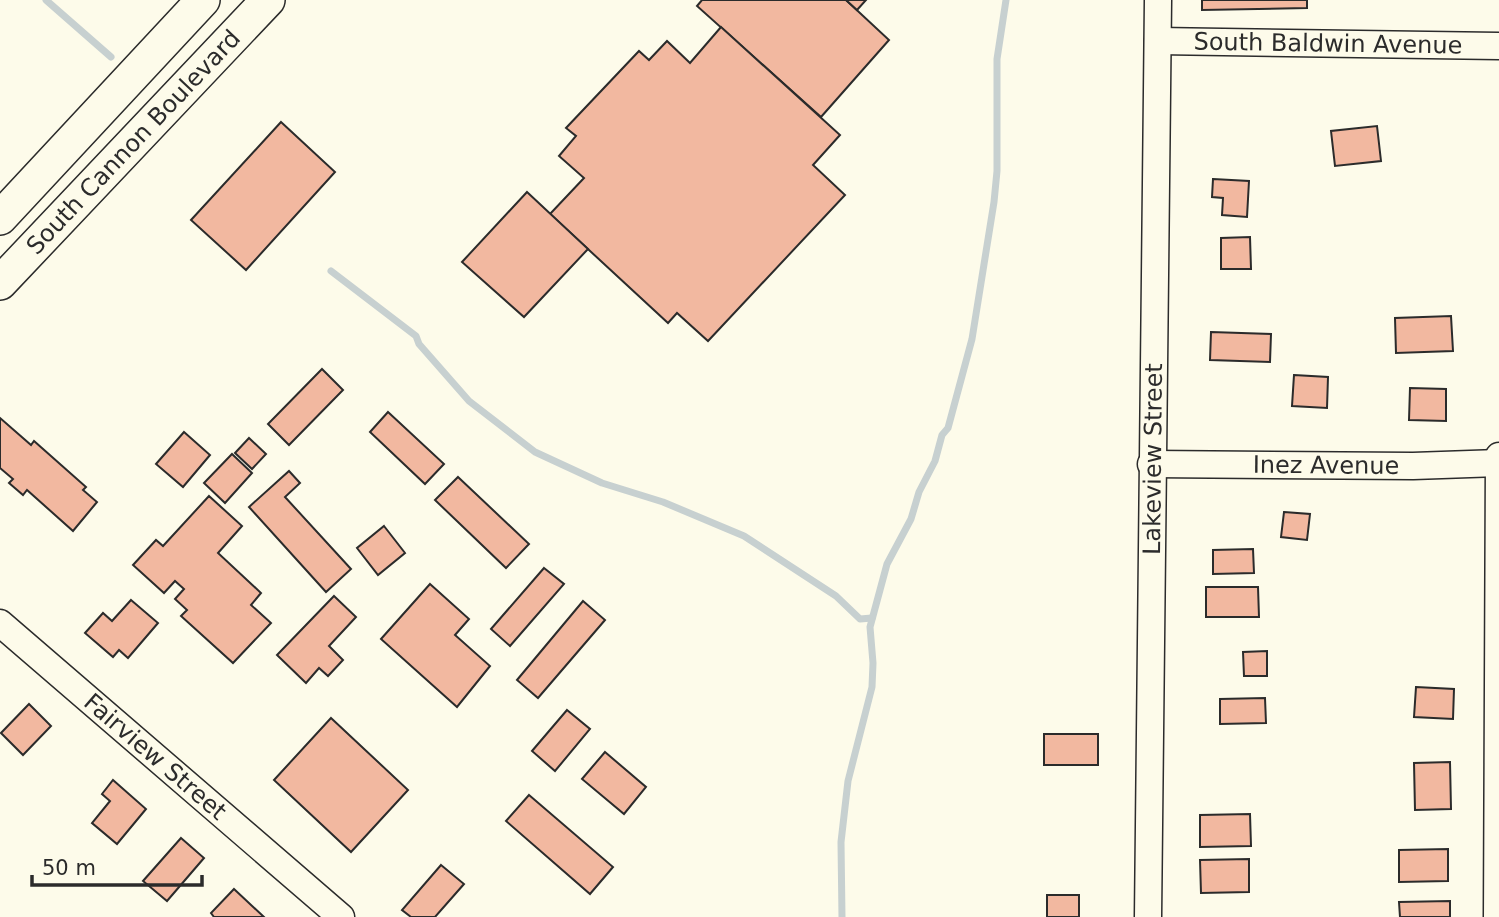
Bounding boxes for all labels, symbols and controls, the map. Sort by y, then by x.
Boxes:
street label: South Cannon Boulevard [21,24,246,260]
street label: South Baldwin Avenue [1193,28,1463,59]
street label: Lakeview Street [1138,363,1168,555]
street label: Inez Avenue [1253,451,1399,480]
street label: Fairview Street [78,688,232,826]
scale bar [32,844,201,888]
text: 50 m [42,856,96,880]

